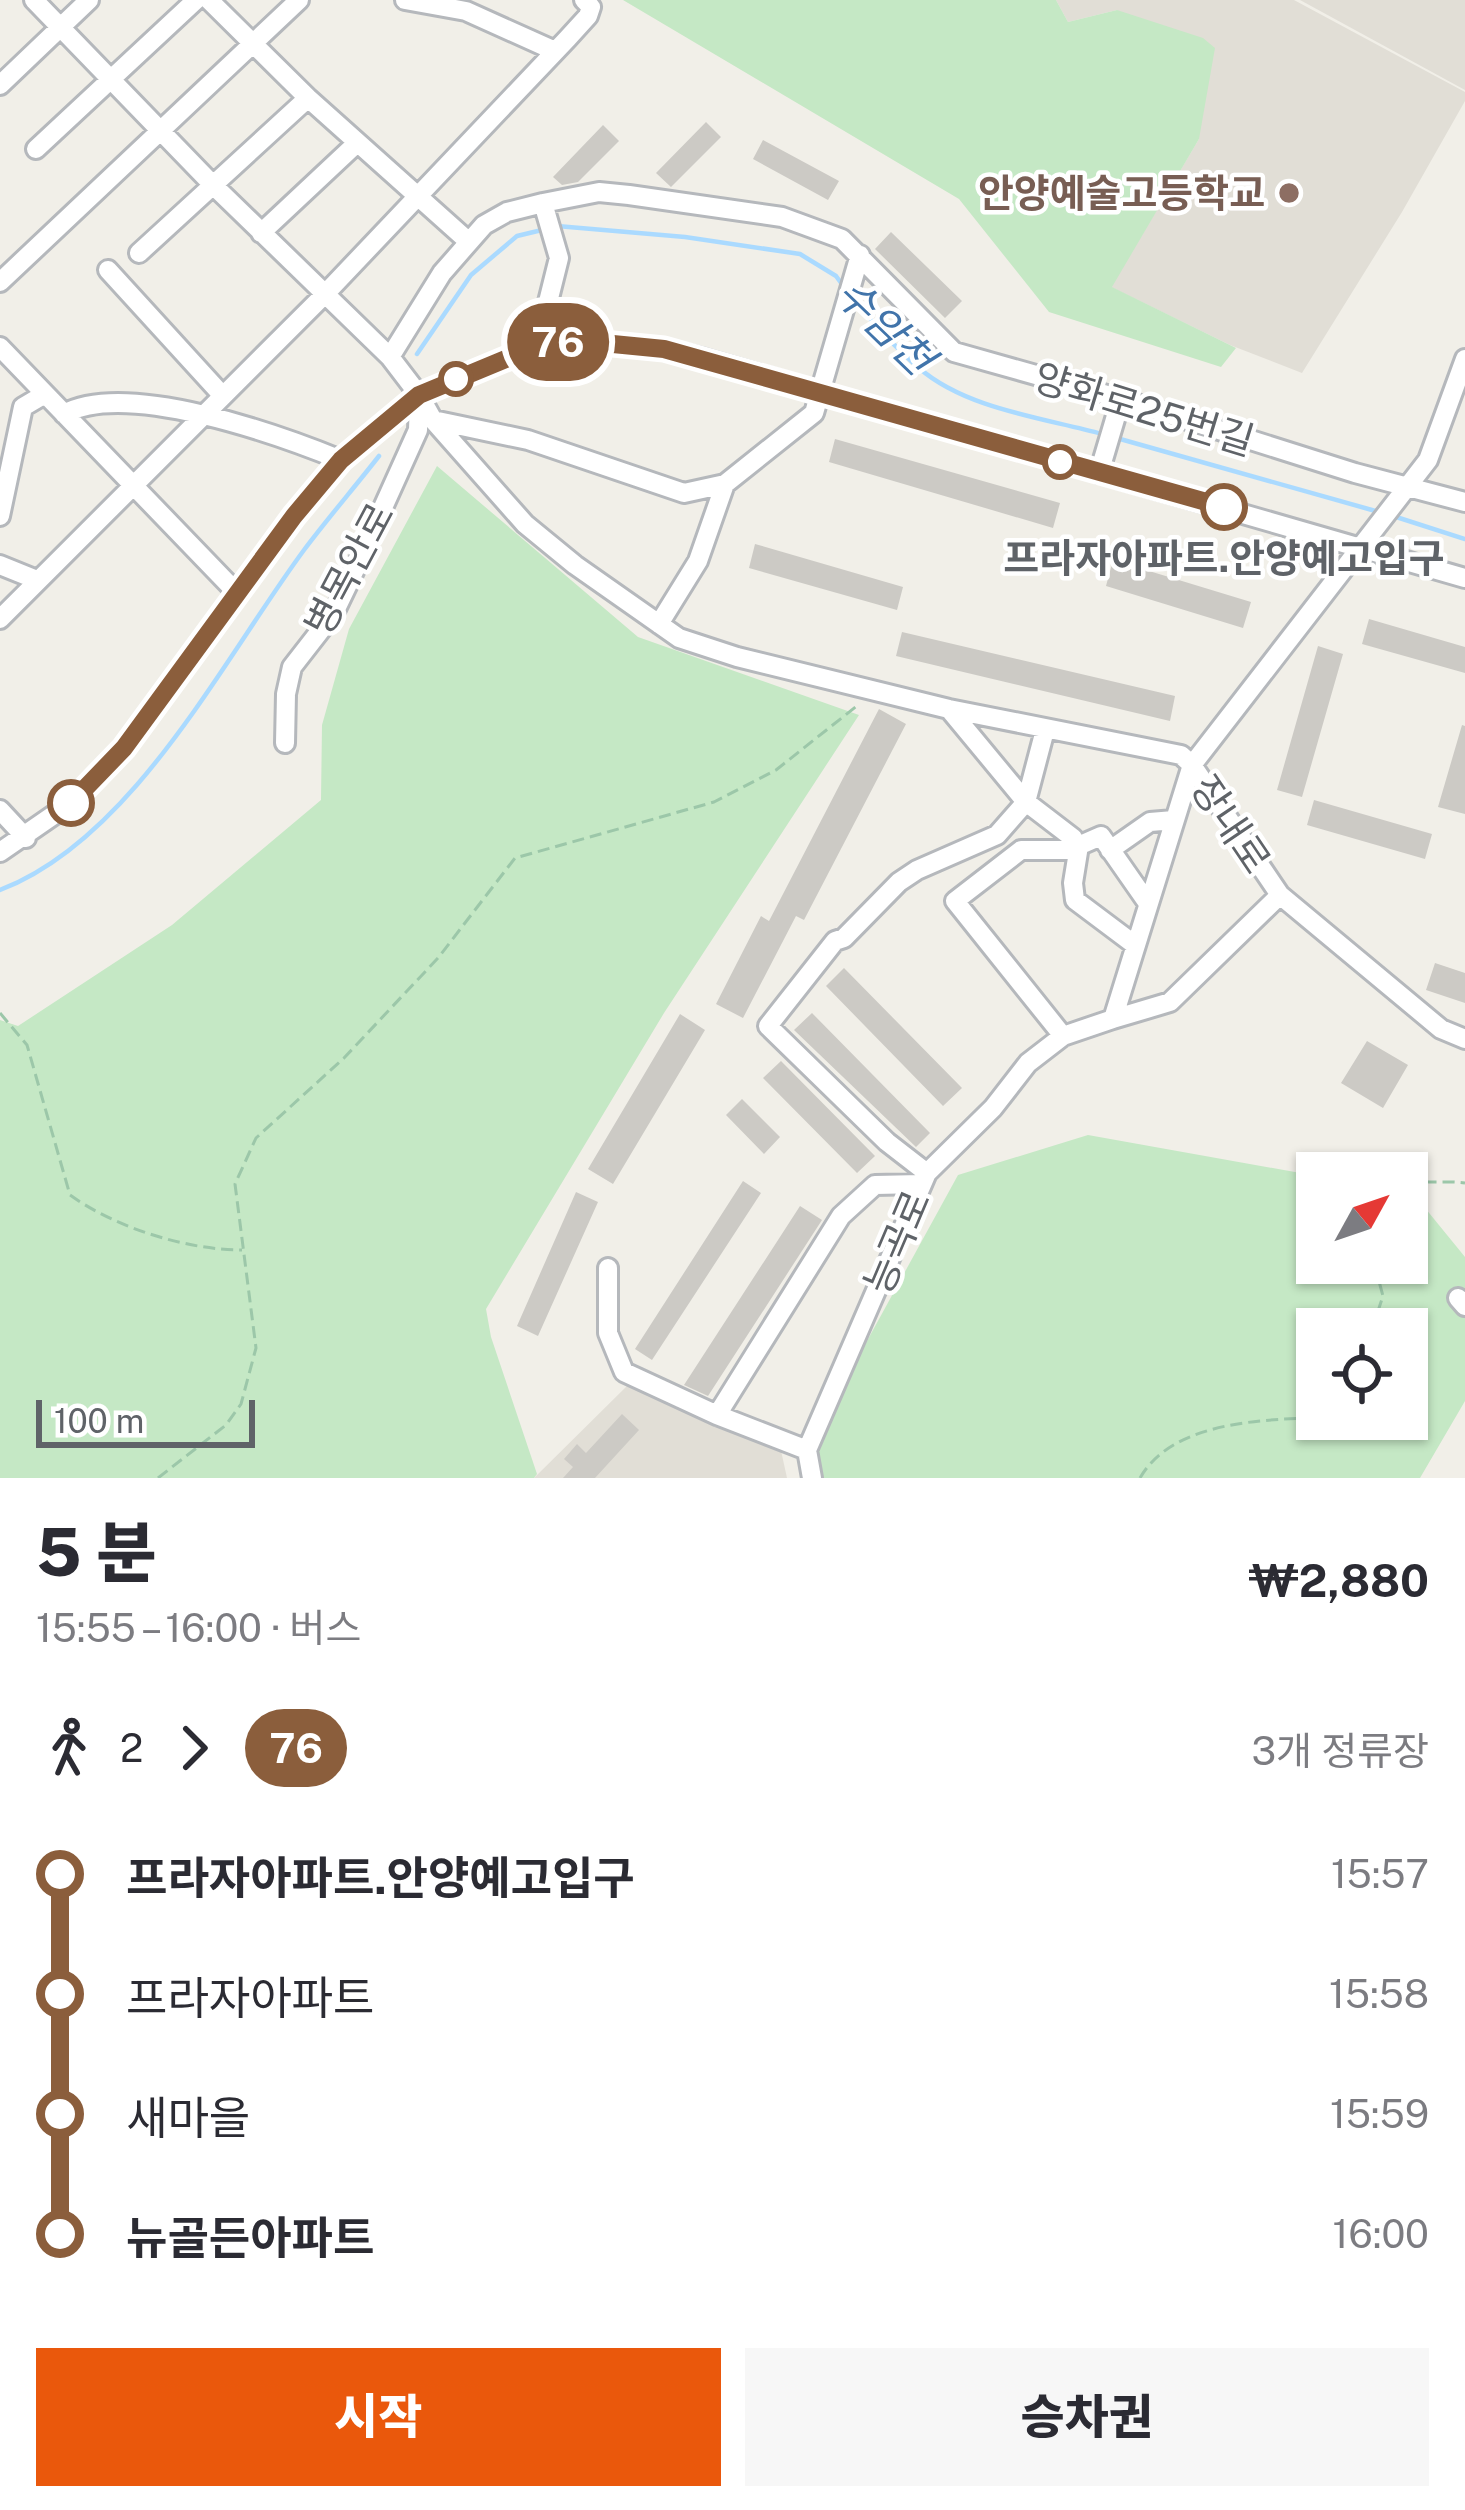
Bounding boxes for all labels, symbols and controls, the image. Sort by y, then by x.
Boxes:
place label: 안양예술고등학교 [978,170,1265,216]
marker: 안양예술고등학교 [1276,180,1302,206]
water label: 수암천 [827,268,947,387]
line badge: 76 [504,303,612,381]
text: 76 [531,317,585,366]
street label: 양화로25번길 [1028,354,1260,464]
unlabelled marker [440,363,472,395]
unlabelled marker [1044,446,1076,478]
marker: 프라자아파트.안양예고입구 [1202,485,1246,529]
street label: 병목안로 [295,495,403,643]
place label: 프라자아파트.안양예고입구 [1003,535,1445,581]
street label: 장내로 [1182,767,1280,881]
unlabelled marker [49,781,93,825]
north arrow [1296,1152,1428,1284]
map controls [1296,1152,1428,1440]
street label: 능곡로 [855,1183,939,1301]
button: locate [1296,1308,1428,1440]
scale bar [36,1394,255,1447]
text: 100 m [54,1402,144,1440]
text: 5 분 [36,1513,157,1591]
text: ₩2,880 [1249,1554,1429,1607]
text: 15:55 – 16:00 · 버스 [36,1605,361,1651]
icon: walk [36,1715,102,1781]
icon: forward [161,1715,227,1781]
text: 76 [269,1723,323,1772]
text: 2 [120,1725,143,1771]
text: 3개 정류장 [1251,1728,1429,1774]
text: 프라자아파트.안양예고입구 [126,1851,635,1904]
text: 15:57 [1331,1851,1429,1897]
text: 프라자아파트 [126,1971,374,2024]
text: 15:58 [1329,1971,1429,2017]
text: 새마을 [126,2091,250,2144]
text: 15:59 [1330,2091,1429,2137]
text: 뉴골든아파트 [126,2211,374,2264]
text: 16:00 [1333,2211,1429,2257]
button: 시작 [36,2348,721,2486]
button: 승차권 [745,2348,1429,2486]

